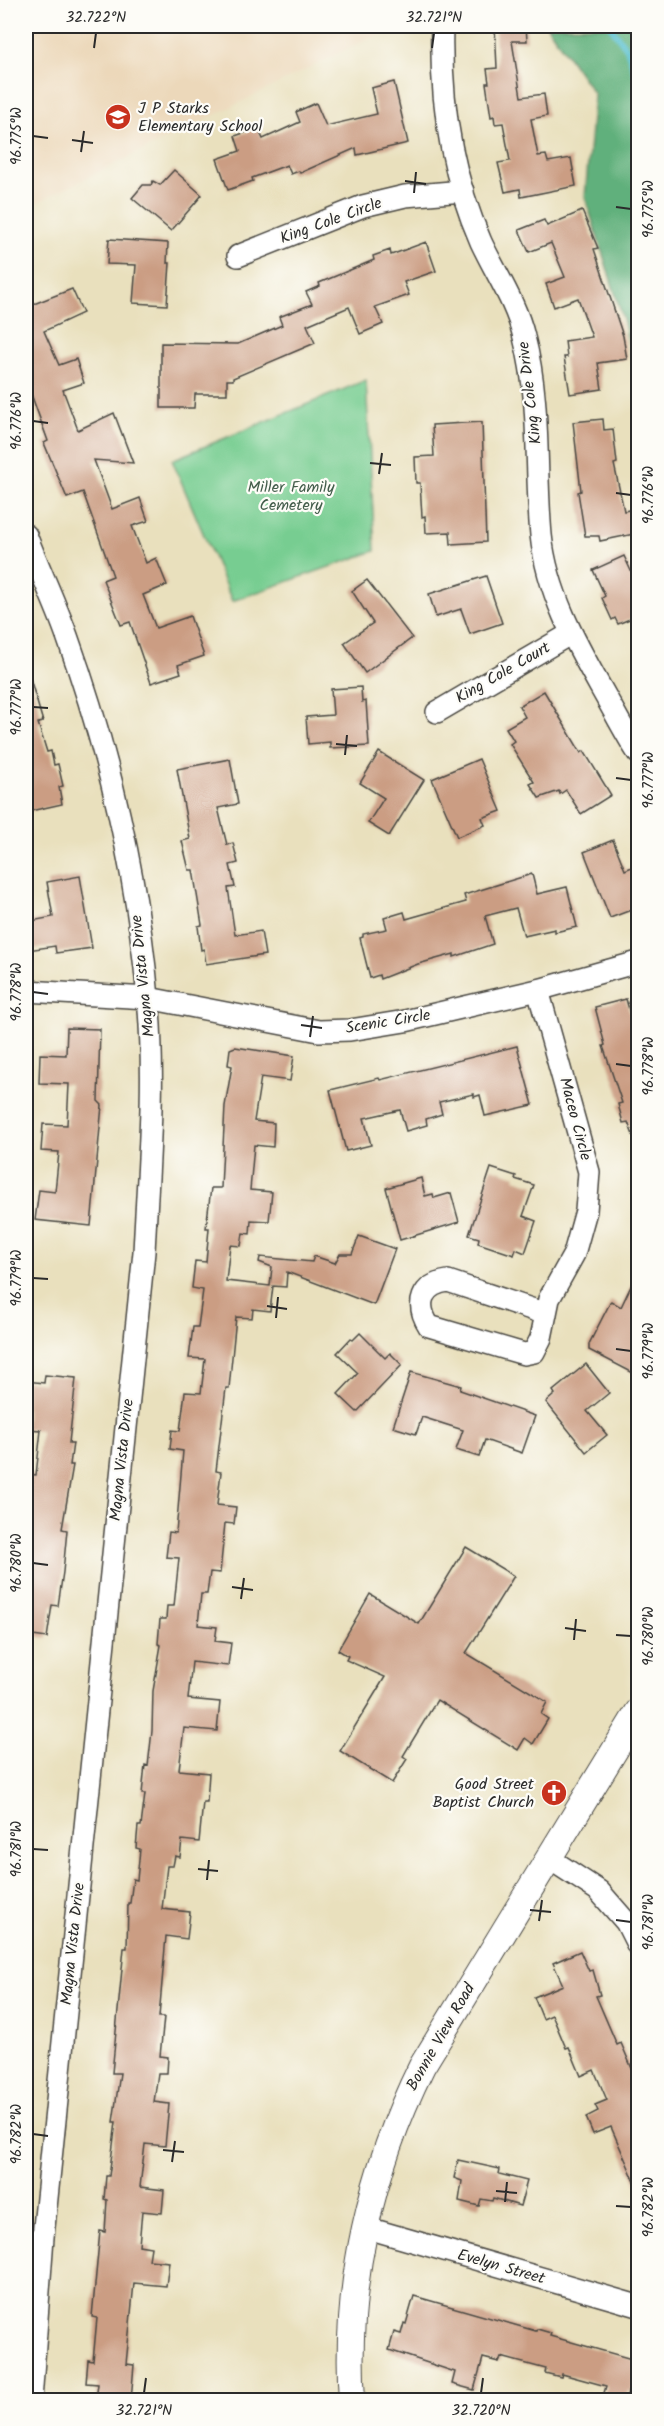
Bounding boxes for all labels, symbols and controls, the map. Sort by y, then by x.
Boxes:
text: 32.722°N [66,6,126,30]
text: 32.721°N [406,6,462,30]
place label: J P Starks Elementary School [138,96,263,139]
school or university icon: J P Starks Elementary School [103,102,133,132]
text: 96.775°W [5,107,29,165]
text: 96.775°W [637,180,661,238]
street label: King Cole Circle [276,191,386,251]
street label: King Cole Drive [511,340,549,446]
text: 96.776°W [5,392,29,450]
text: 96.776°W [637,466,661,524]
park label: Miller Family Cemetery [247,475,335,518]
street label: King Cole Court [451,635,556,710]
text: 96.777°W [5,678,29,735]
text: 96.777°W [637,751,661,808]
street label: Magna Vista Drive [124,914,162,1038]
text: 96.778°W [5,962,29,1021]
street label: Scenic Circle [344,1003,432,1041]
text: 96.778°W [637,1036,661,1095]
street label: Maceo Circle [552,1075,598,1163]
text: 96.779°W [5,1249,29,1307]
text: 96.779°W [637,1322,661,1380]
street label: Magna Vista Drive [103,1398,141,1522]
text: 96.780°W [5,1533,29,1593]
text: 96.780°W [637,1606,661,1666]
place label: Good Street Baptist Church [432,1772,535,1815]
church icon: Good Street Baptist Church [539,1778,569,1808]
text: 96.781°W [5,1820,29,1877]
street label: Magna Vista Drive [54,1882,92,2006]
text: 96.781°W [637,1893,661,1950]
street label: Bonnie View Road [400,1978,483,2096]
text: 96.782°W [5,2103,29,2164]
text: 96.782°W [637,2176,661,2237]
street label: Evelyn Street [454,2243,549,2292]
text: 32.721°N [116,2399,172,2423]
text: 32.720°N [451,2399,511,2423]

